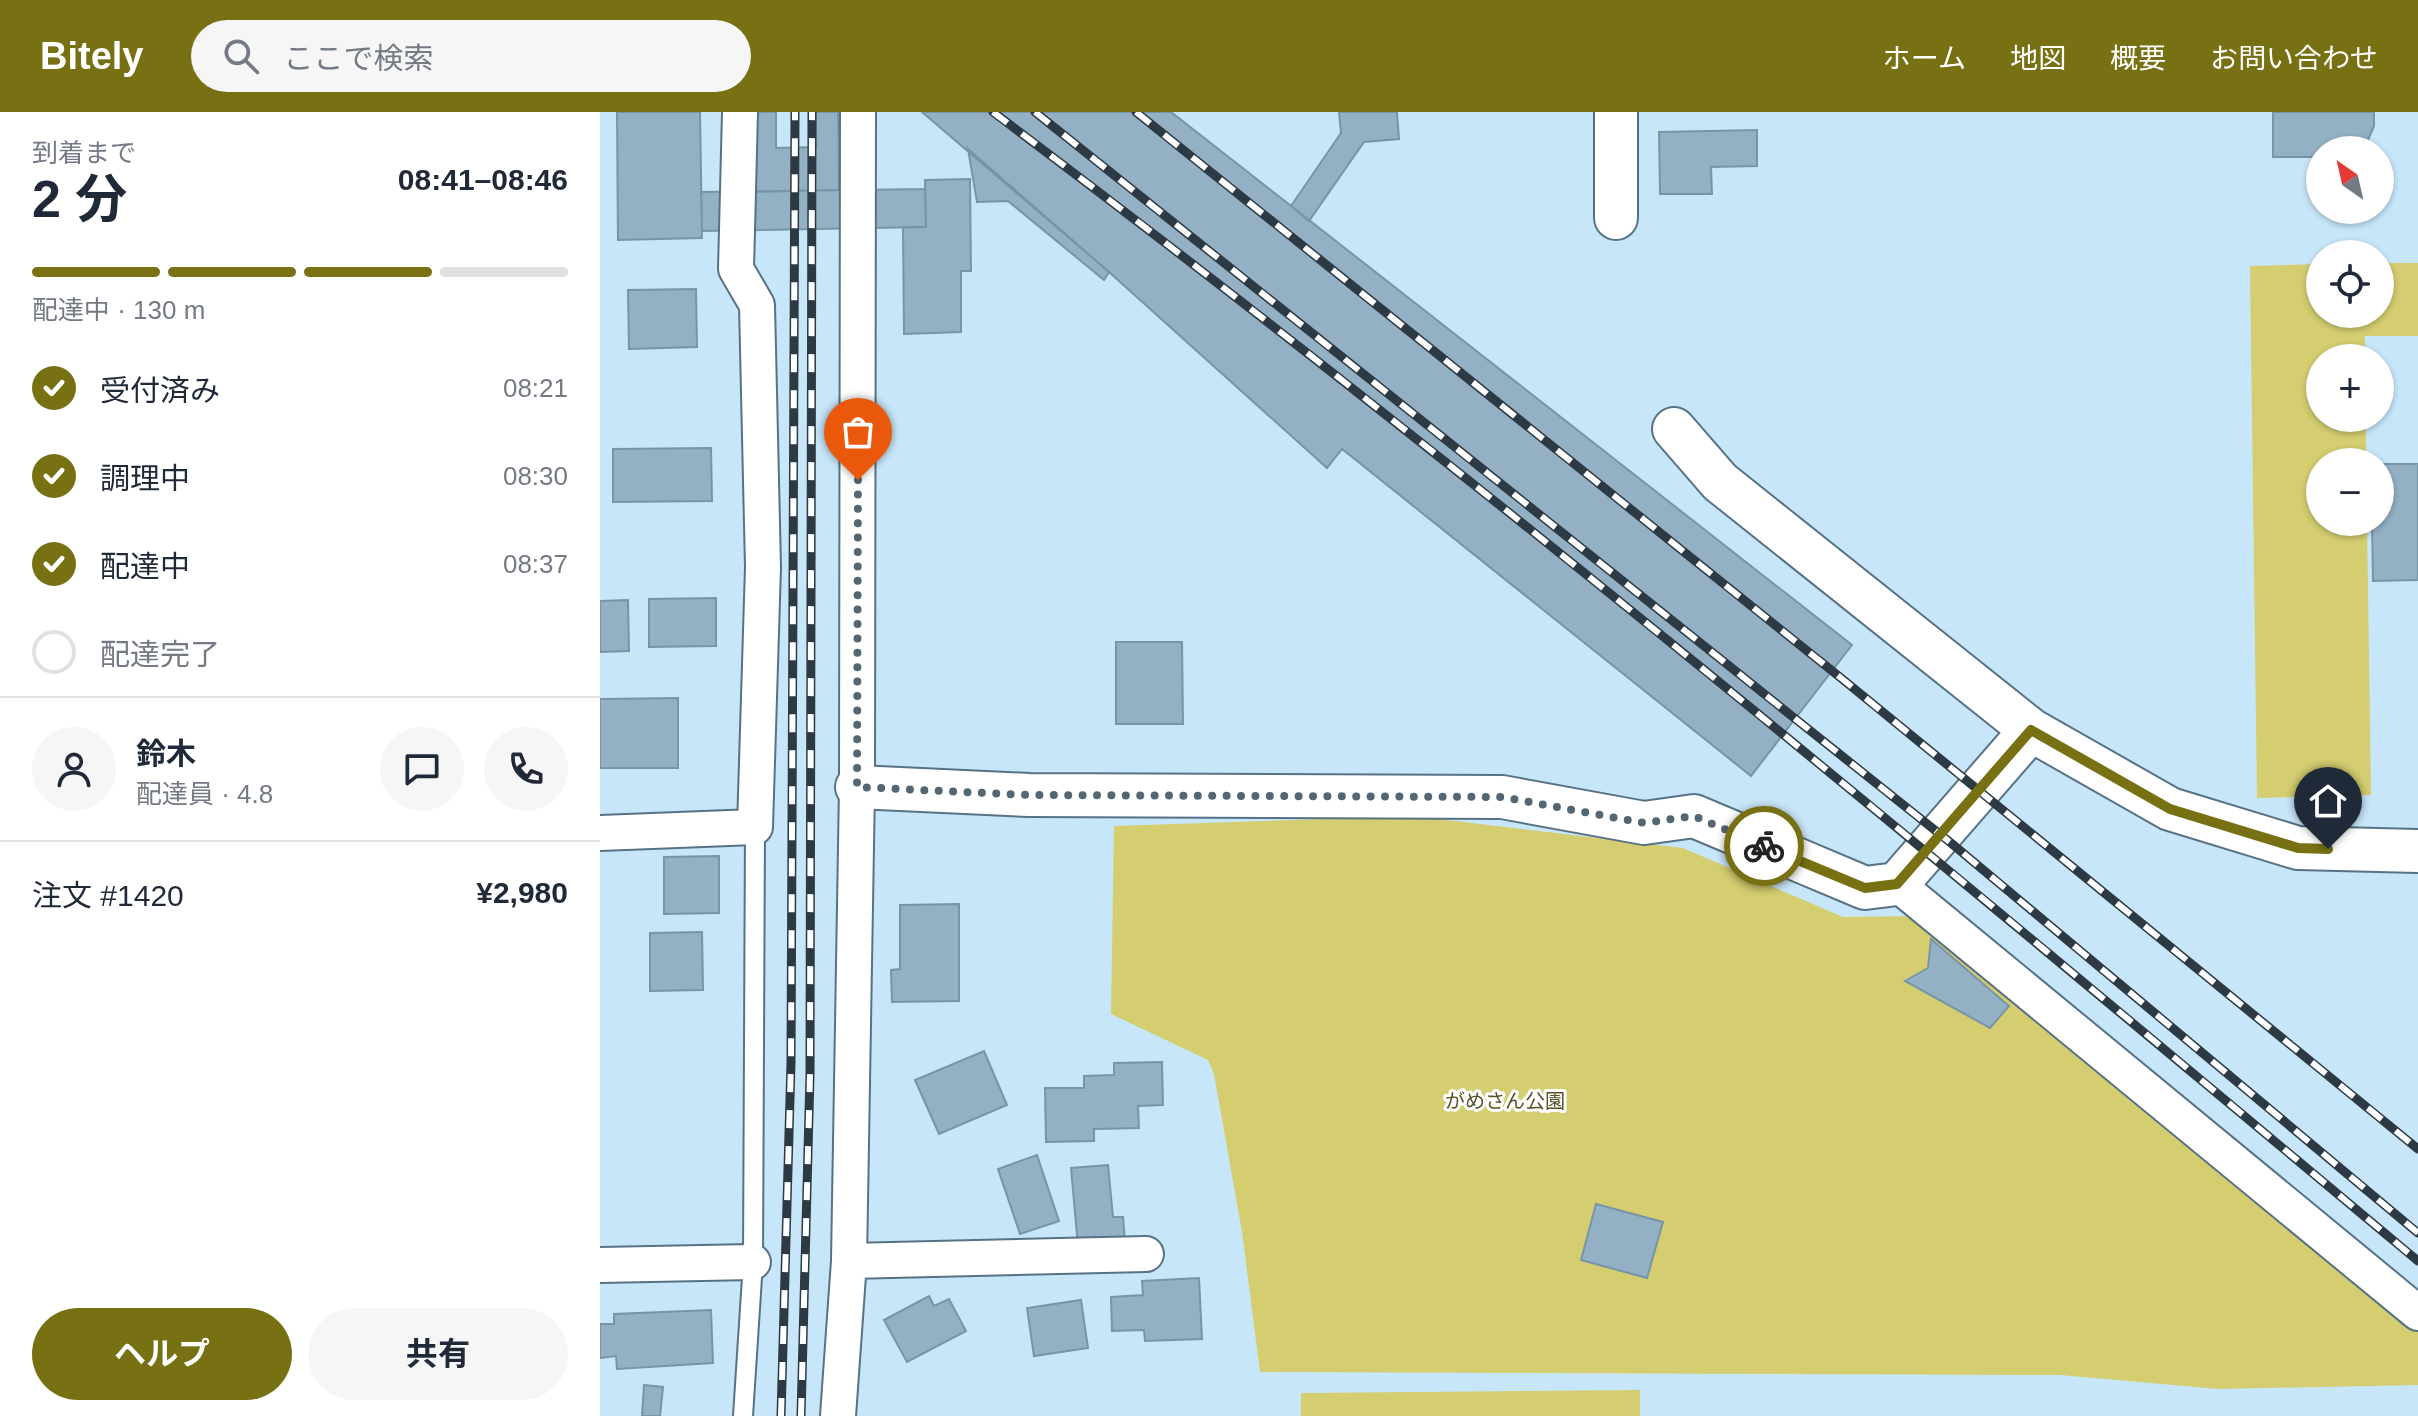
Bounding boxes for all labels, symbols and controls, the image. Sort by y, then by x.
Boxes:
search box [191,20,751,92]
icon: search [219,34,263,78]
text: Bitely [40,35,143,77]
text: ここで検索 [283,42,433,75]
text: ホーム [1883,43,1966,74]
text: 地図 [2010,43,2066,74]
text: 概要 [2110,43,2166,74]
text: お問い合わせ [2210,43,2378,74]
north arrow [2306,136,2394,224]
map controls [2306,136,2394,536]
text: 到着まで [32,138,136,168]
text: 08:41–08:46 [398,163,568,196]
text: 2 分 [32,170,127,228]
button: locate [2306,240,2394,328]
text: 配達中 · 130 m [32,295,205,325]
button: + [2306,344,2394,432]
icon: check [32,366,76,410]
text: 08:21 [503,373,568,403]
text: 受付済み [100,374,220,407]
pin [824,398,892,480]
icon: bag [836,410,880,454]
button: − [2306,448,2394,536]
icon: check [32,454,76,498]
text: 08:30 [503,461,568,491]
text: 調理中 [100,462,190,495]
icon: check [32,542,76,586]
text: 08:37 [503,549,568,579]
text: 配達中 [100,550,190,583]
text: 配達完了 [100,638,220,671]
button: person [32,727,116,811]
button: chat [380,727,464,811]
button: phone [484,727,568,811]
text: 鈴木 [136,737,196,770]
pin [2294,767,2362,849]
text: 配達員 · 4.8 [136,779,273,809]
icon: home [2306,779,2350,823]
courier [1724,806,1804,886]
icon: bike [1742,824,1786,868]
text: ¥2,980 [476,876,568,909]
text: 注文 #1420 [32,879,184,912]
park label: がめさん公園 [1445,1090,1565,1112]
button: ヘルプ [32,1308,292,1400]
button: 共有 [308,1308,568,1400]

